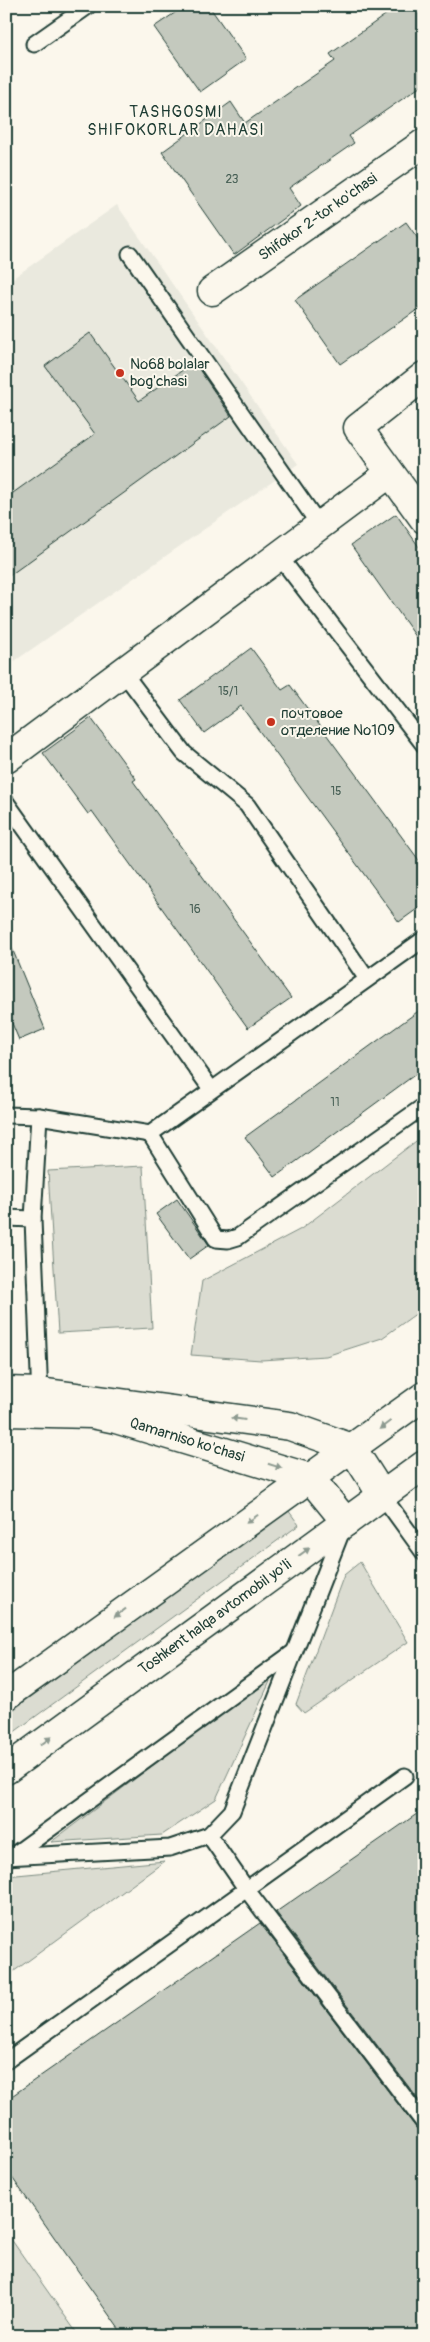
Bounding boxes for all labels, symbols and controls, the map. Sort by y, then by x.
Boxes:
district label: TASHGOSMI SHIFOKORLAR DAHASI [87,102,265,140]
street label: Shifokor 2-tor ko'chasi [255,169,381,265]
house number: 23 [225,172,239,187]
place label: №68 bolalar bog'chasi [130,355,210,391]
marker: №68 bolalar bog'chasi [114,367,126,379]
house number: 15/1 [218,684,238,699]
place label: почтовое отделение №109 [281,704,395,740]
marker: почтовое отделение №109 [265,716,277,728]
house number: 15 [330,784,342,799]
house number: 16 [189,902,201,917]
house number: 11 [330,1095,340,1110]
street label: Qamarniso ko'chasi [127,1413,247,1467]
one-way arrow [230,1415,246,1423]
one-way arrow [379,1419,392,1430]
one-way arrow [268,1463,283,1471]
one-way arrow [245,1514,259,1524]
one-way arrow [297,1547,311,1557]
street label: Toshkent halqa avtomobil yo'li [135,1555,296,1679]
one-way arrow [114,1608,127,1619]
one-way arrow [39,1736,53,1746]

